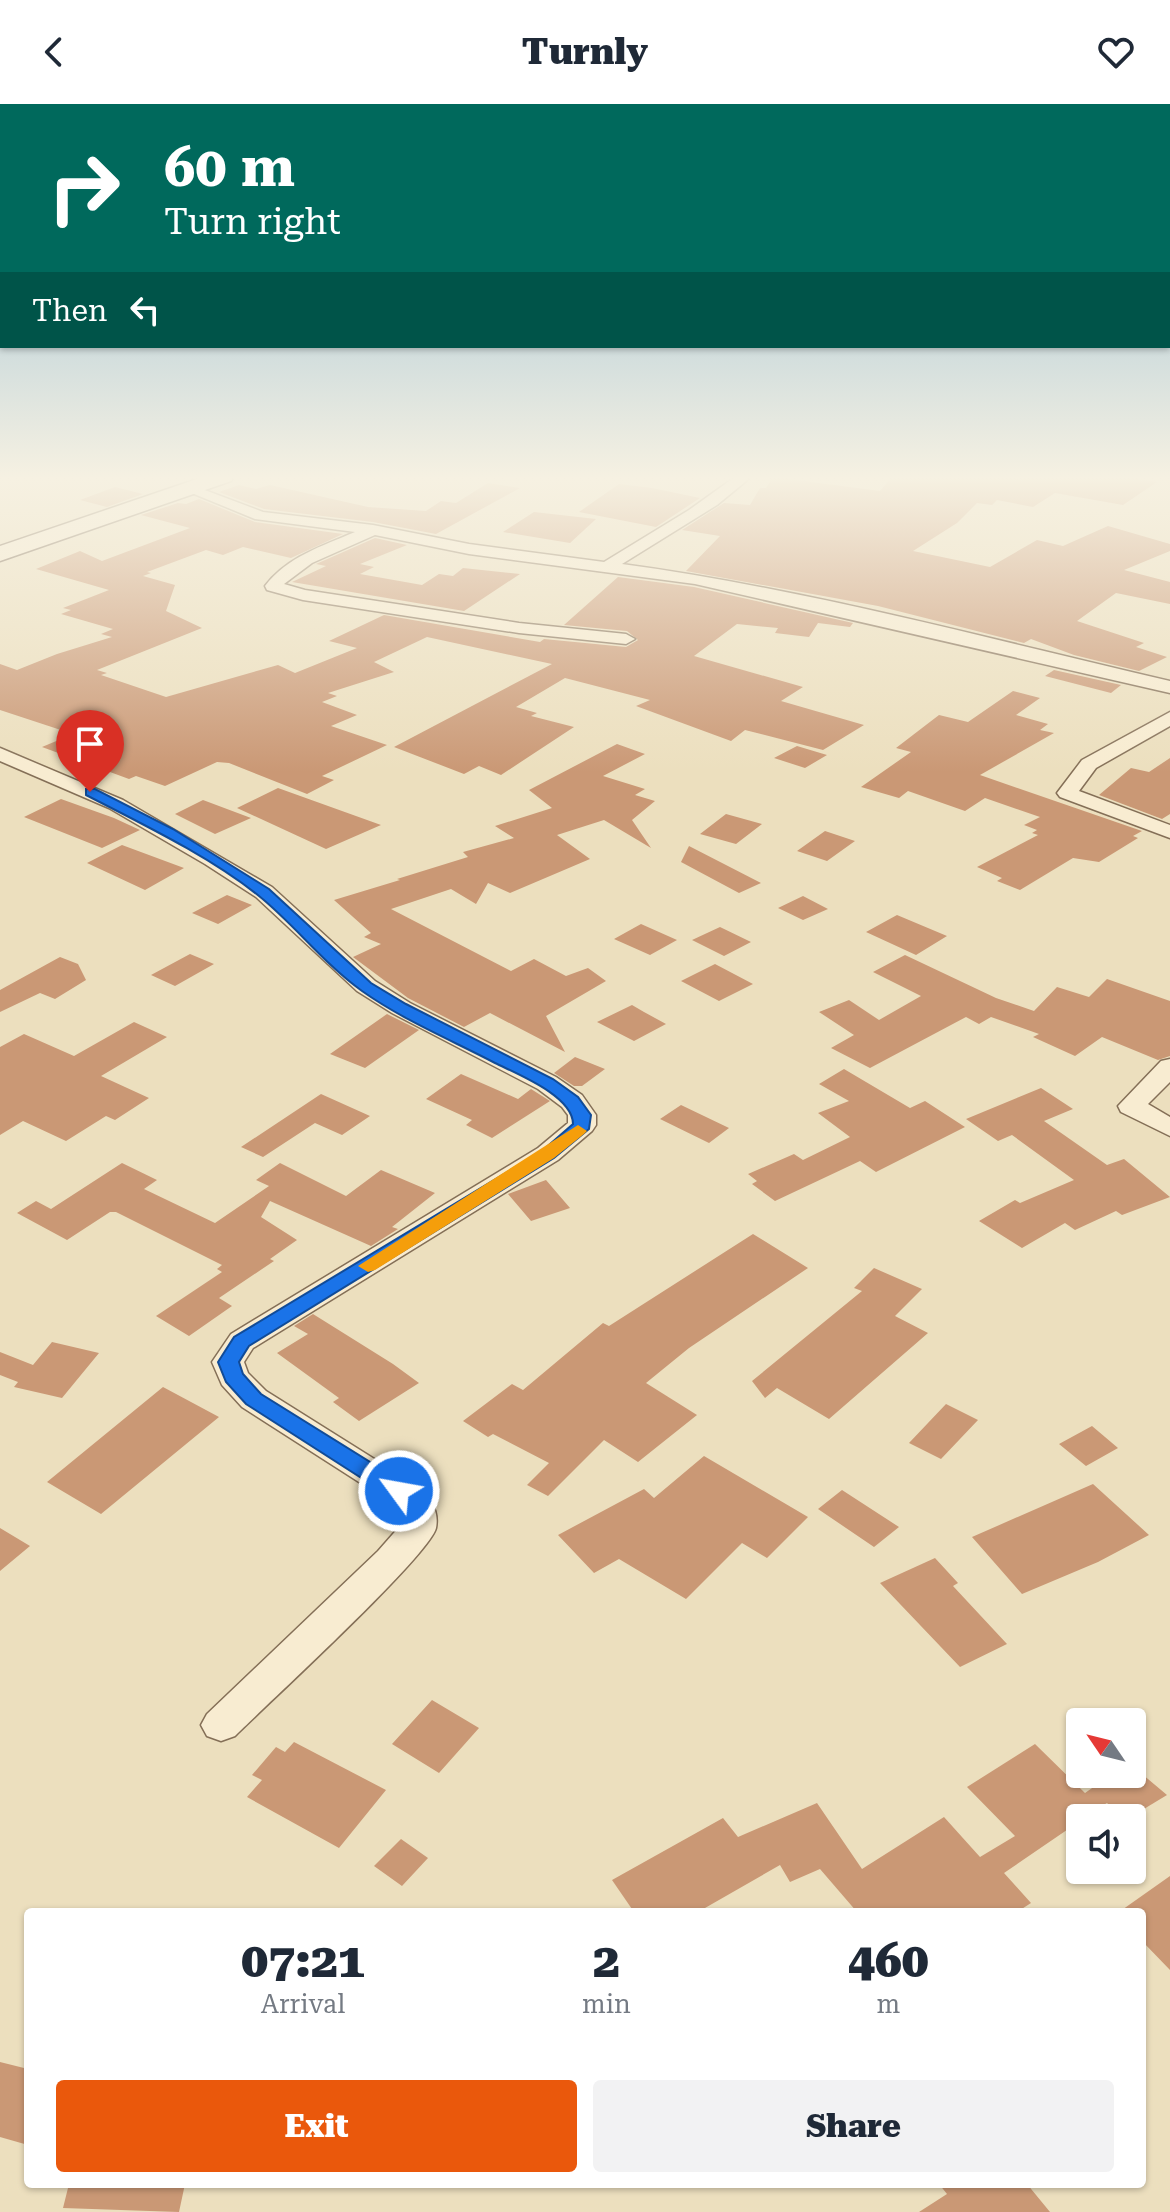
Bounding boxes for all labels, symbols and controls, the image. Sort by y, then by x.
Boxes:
icon: back [32,30,76,74]
icon: heart [1094,30,1138,74]
text: Turnly [522,31,648,73]
text: 60 m [164,134,295,200]
icon: right [32,136,136,240]
text: Turn right [164,201,341,243]
icon: left [123,288,167,332]
text: Then [32,293,107,328]
pin [56,710,124,792]
icon: arrive [68,722,112,766]
position arrow [357,1449,441,1533]
north arrow [1066,1708,1146,1788]
map controls [1066,1708,1146,1884]
button: sound [1066,1804,1146,1884]
text: 07:21 [241,1933,365,1989]
text: 2 [593,1933,620,1989]
text: 460 [848,1933,929,1989]
text: Arrival [261,1989,345,2019]
text: min [582,1989,631,2019]
text: m [877,1989,900,2019]
button: Exit [56,2080,577,2172]
button: Share [593,2080,1114,2172]

